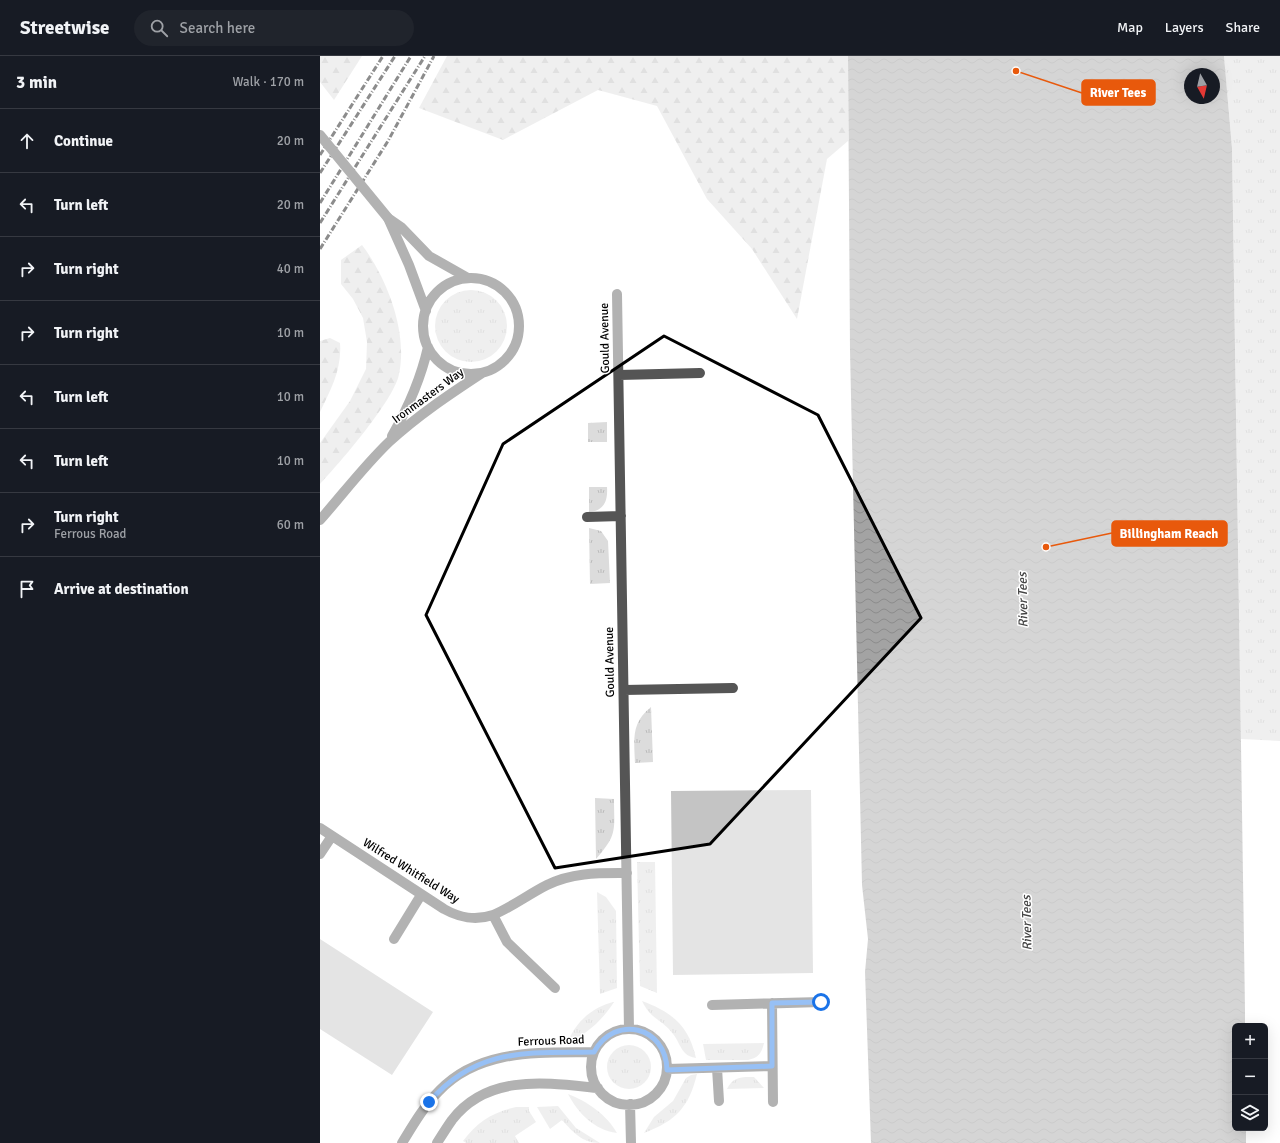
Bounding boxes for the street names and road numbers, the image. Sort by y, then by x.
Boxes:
street label: Gould Avenue [597,303,613,373]
street label: Ironmasters Way [389,365,467,427]
street label: Gould Avenue [602,627,618,697]
street label: Wilfred Whitfield Way [360,835,463,907]
street label: Ferrous Road [517,1032,585,1050]

